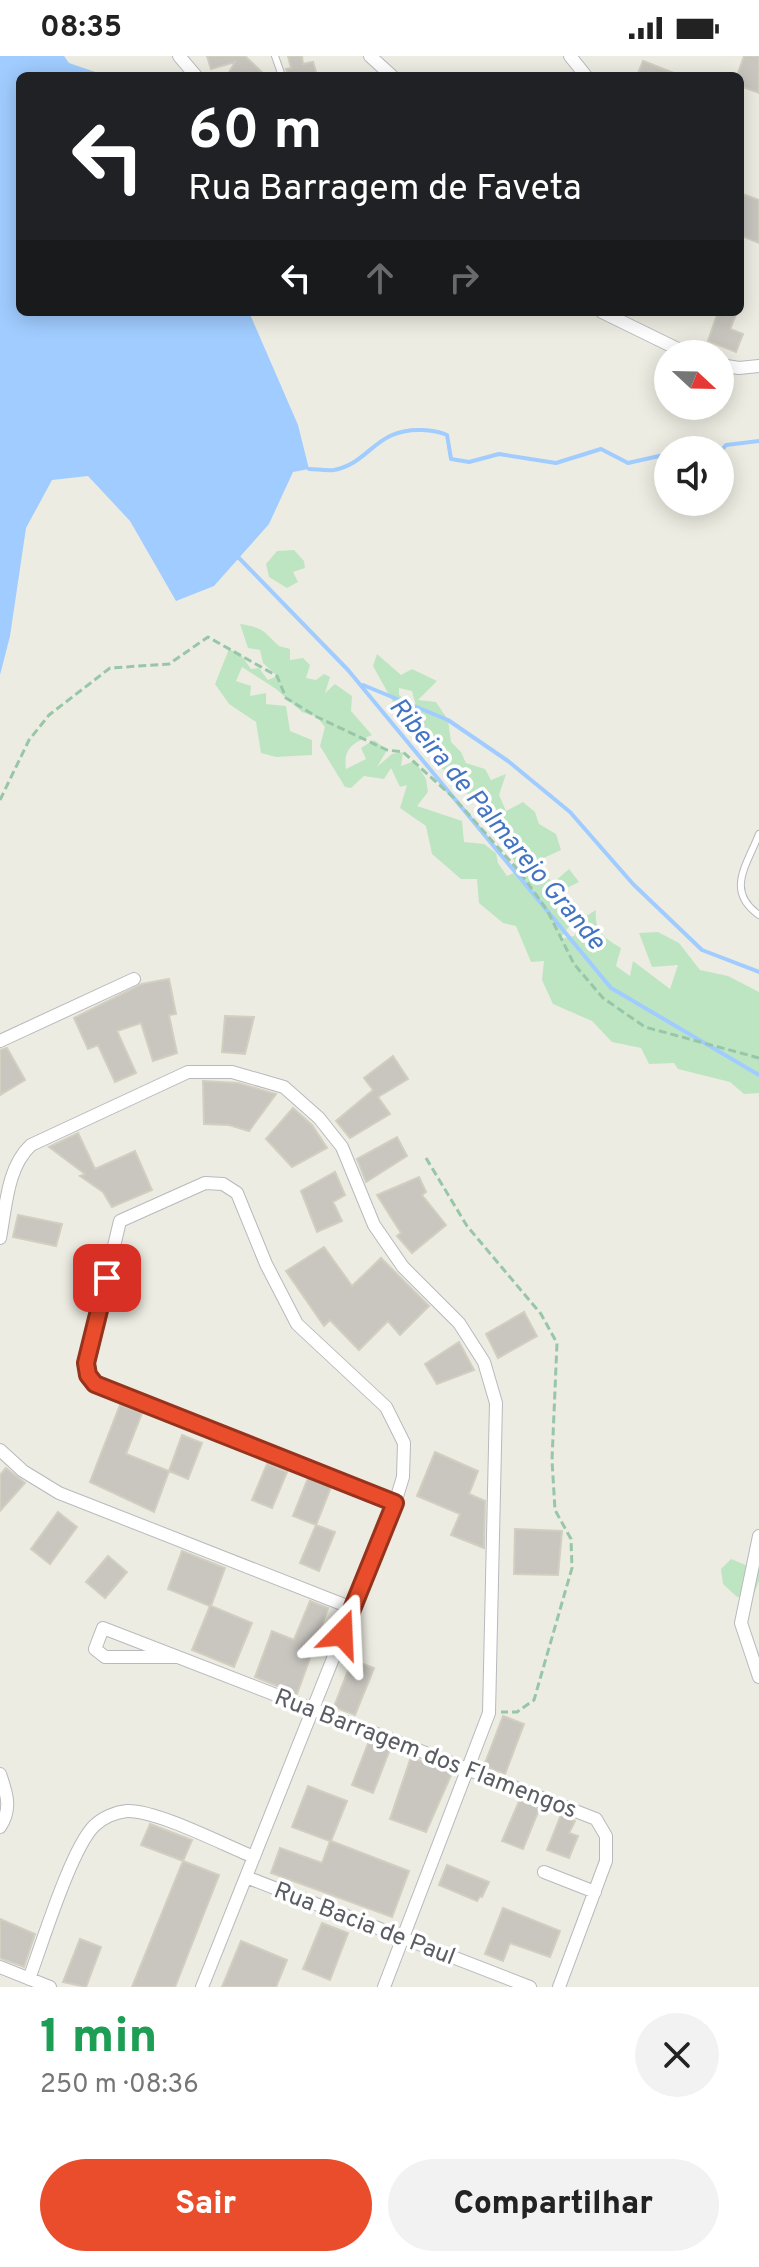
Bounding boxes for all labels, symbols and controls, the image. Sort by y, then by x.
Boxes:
text: 08:35 [40,10,122,47]
text: 60 m [188,98,322,168]
icon: left [56,104,160,208]
text: Rua Barragem de Faveta [188,167,582,213]
icon: left [274,256,318,300]
icon: ahead [358,256,402,300]
icon: right [442,256,486,300]
north arrow [654,340,734,420]
map controls [654,340,734,516]
button: sound [654,436,734,516]
water label: Ribeira de Palmarejo Grande [381,692,612,958]
pin [73,1244,141,1312]
icon: arrive [85,1256,129,1300]
position arrow [300,1592,384,1676]
street label: Rua Barragem dos Flamengos [270,1683,581,1827]
street label: Rua Bacia de Paul [269,1876,459,1973]
text: 1 min [40,2009,157,2069]
button: close [635,2013,719,2097]
text: 250 m · 08:36 [40,2069,199,2102]
button: Sair [40,2159,372,2251]
button: Compartilhar [388,2159,719,2251]

